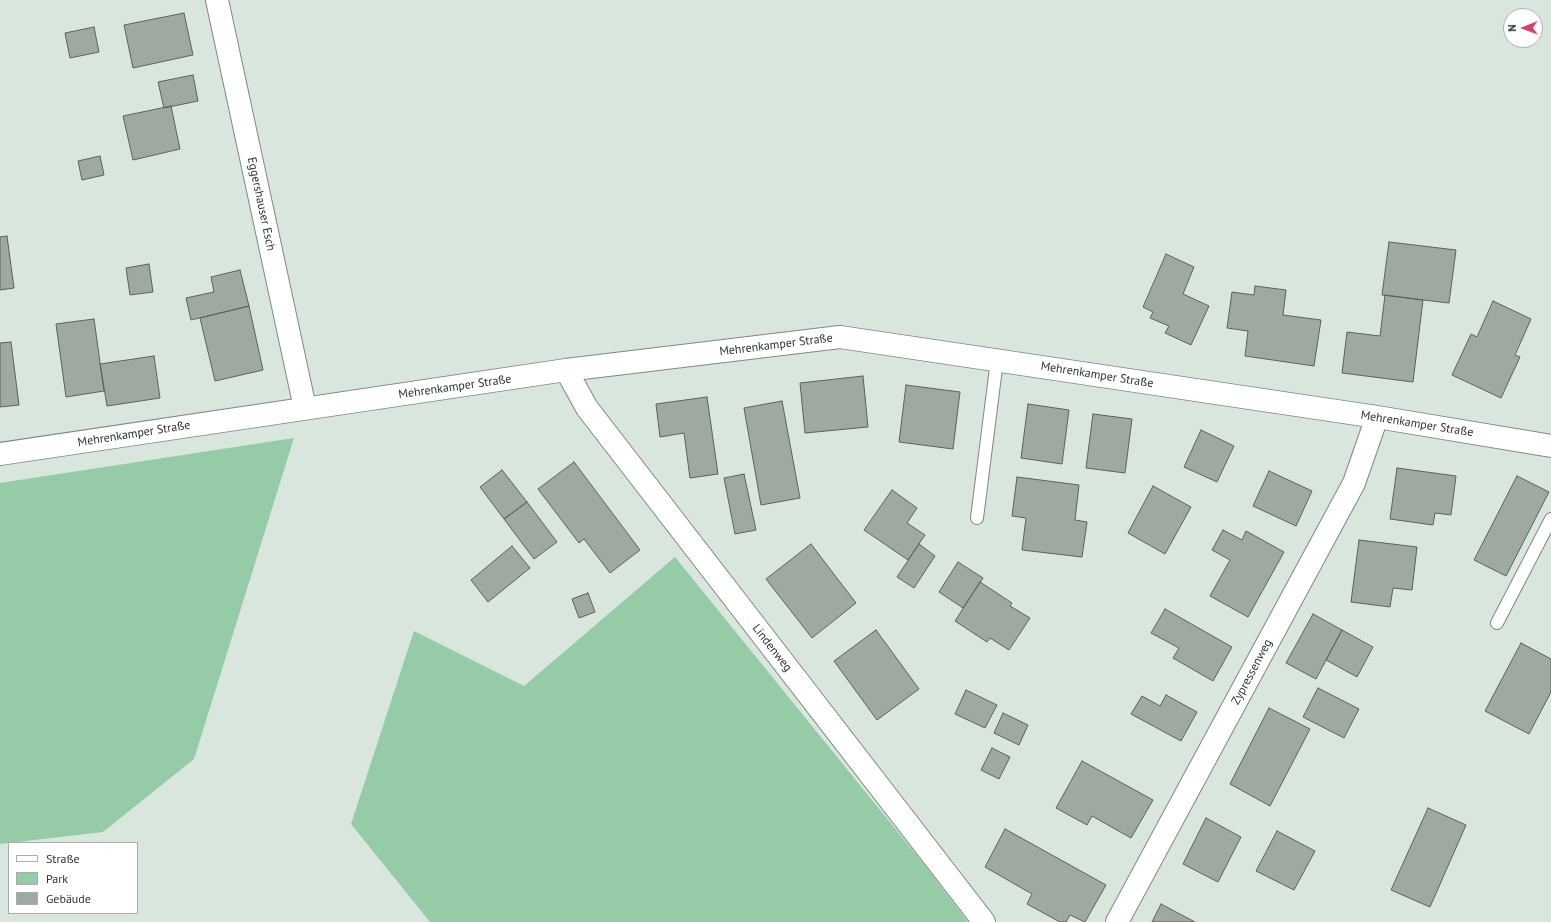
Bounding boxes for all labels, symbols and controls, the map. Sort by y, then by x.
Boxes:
north arrow [1503,8,1543,48]
text: N [1505,24,1519,32]
street label: Eggershauser Esch [244,156,278,252]
street label: Mehrenkamper Straße [719,331,833,359]
street label: Mehrenkamper Straße [1040,359,1154,391]
street label: Mehrenkamper Straße [398,372,512,402]
street label: Mehrenkamper Straße [1360,408,1474,440]
street label: Mehrenkamper Straße [77,418,191,450]
street label: Lindenweg [749,621,795,675]
street label: Zypressenweg [1229,637,1275,707]
legend [8,842,138,914]
text: Straße [46,851,80,866]
text: Park [46,871,68,886]
text: Gebäude [46,891,91,906]

